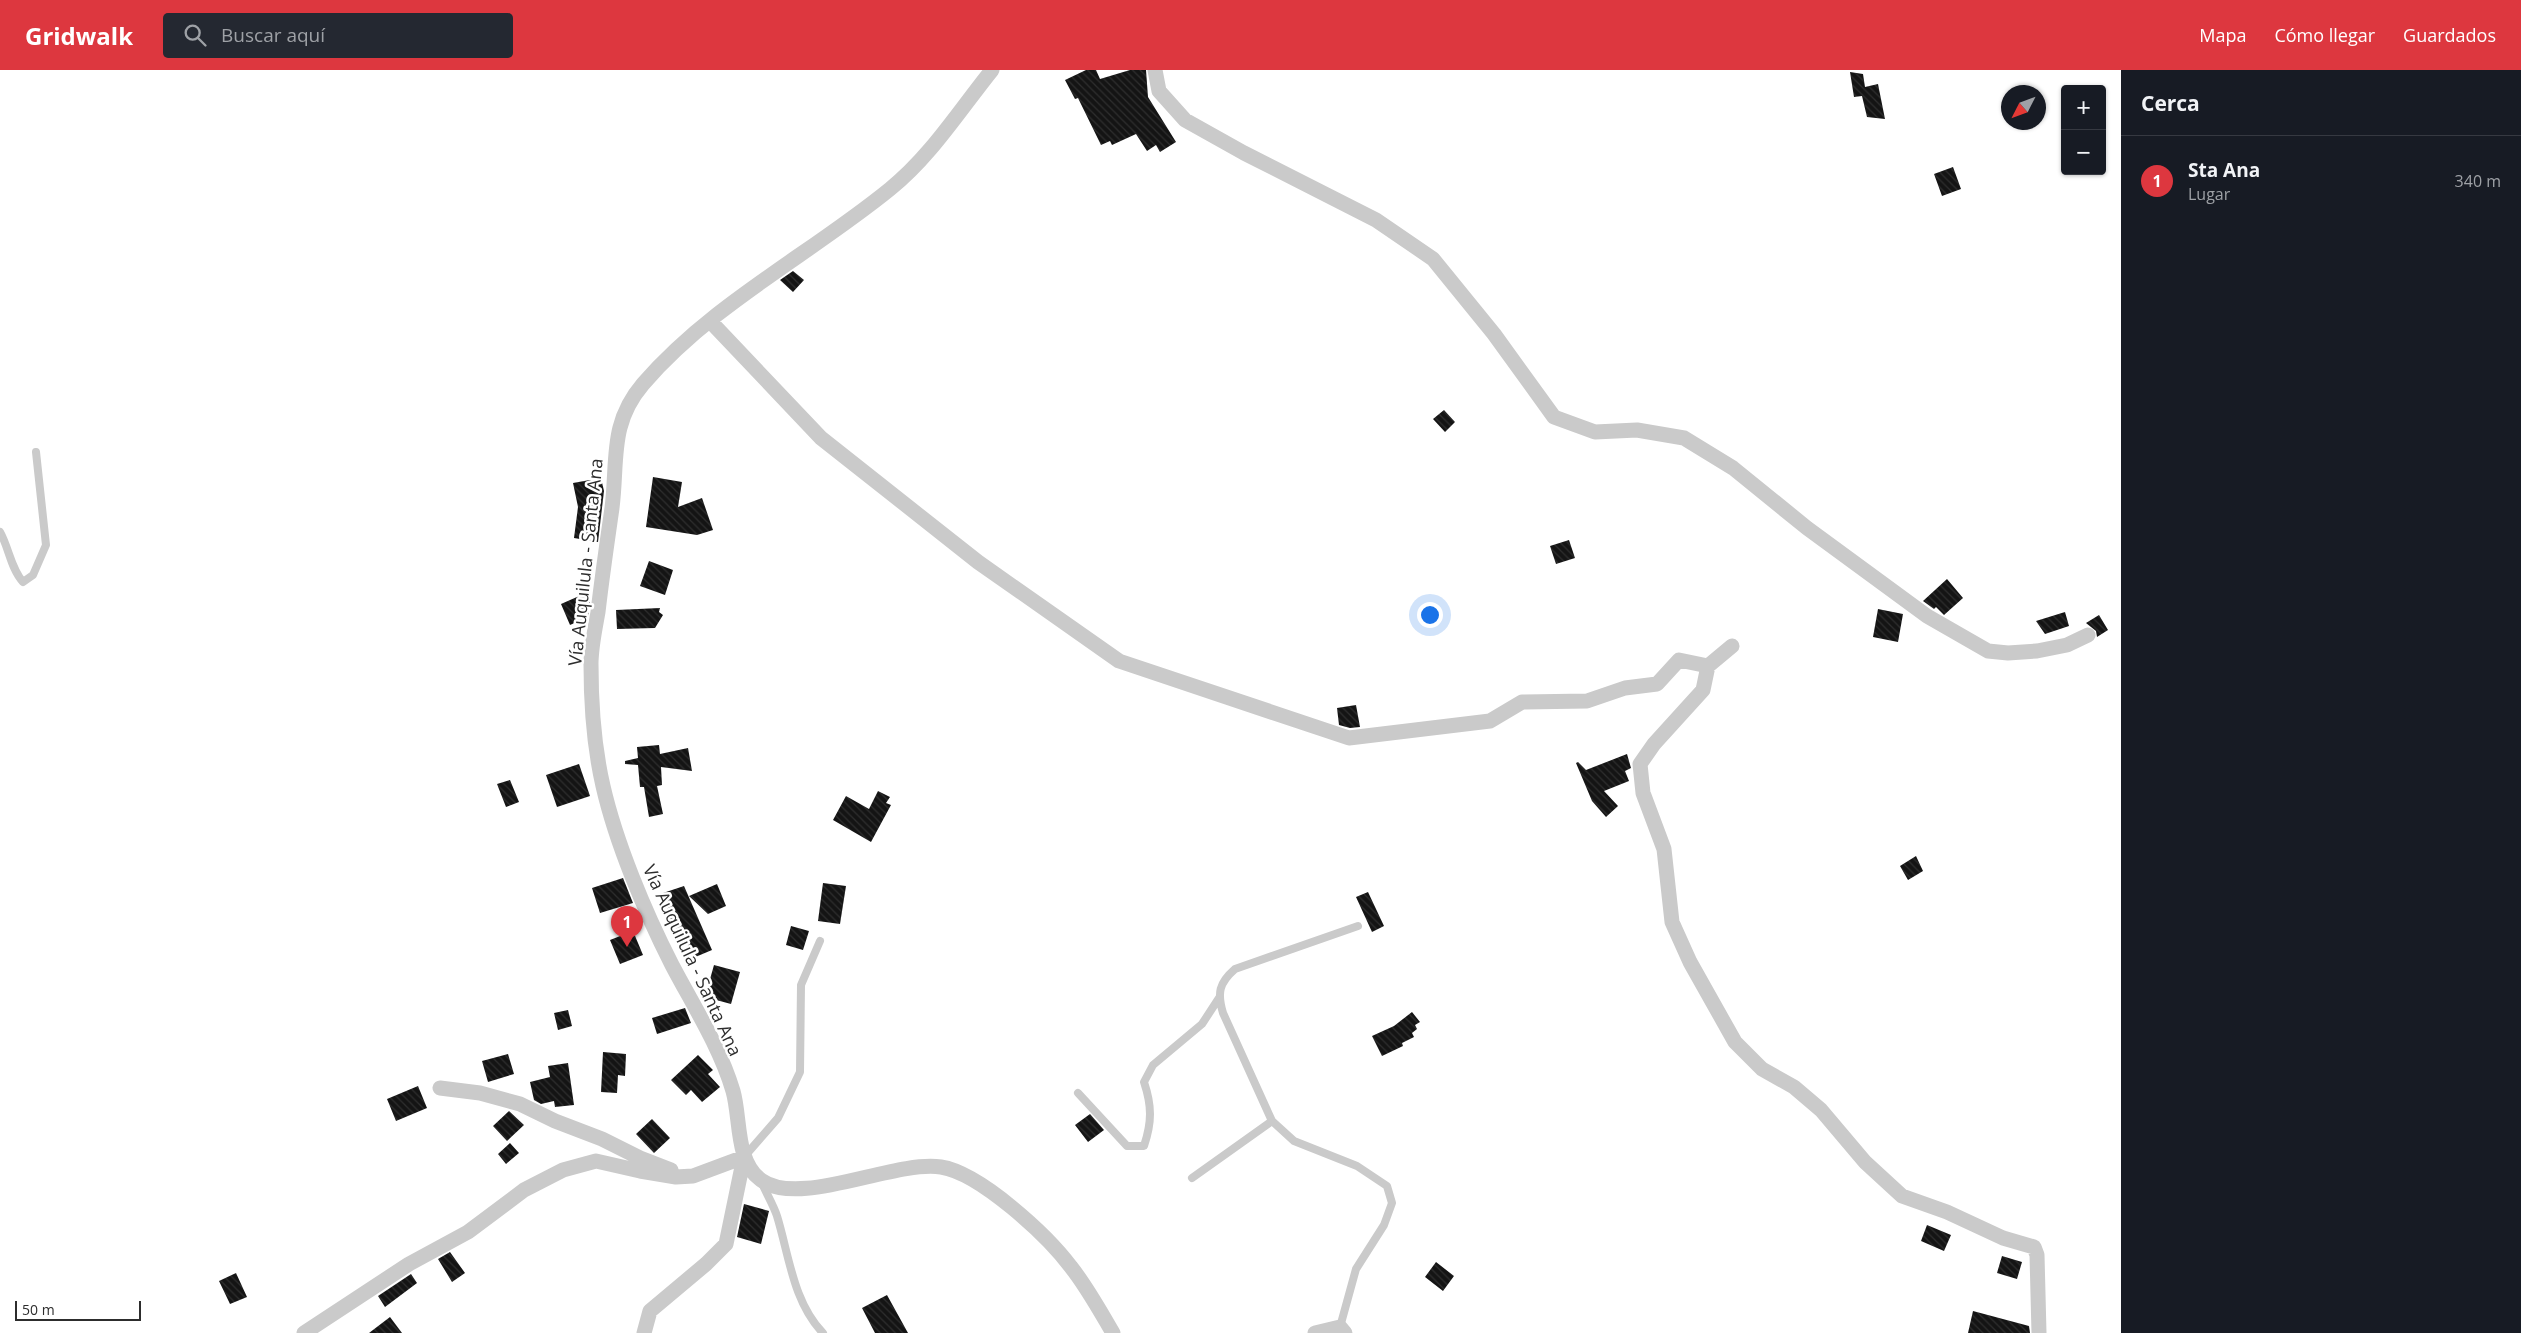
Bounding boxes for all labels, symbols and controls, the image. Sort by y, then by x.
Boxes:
search box [163,13,513,58]
text: Gridwalk [25,19,133,52]
icon: search [181,21,209,49]
text: Buscar aquí [221,22,325,48]
text: Mapa [2199,23,2246,47]
text: Cómo llegar [2274,23,2375,47]
text: Guardados [2403,23,2496,47]
north arrow [2001,85,2046,130]
map controls [2061,85,2106,175]
button: + [2061,85,2106,130]
text: Cerca [2141,89,2200,117]
button: − [2061,130,2106,175]
text: Sta Ana [2188,157,2260,183]
text: 1 [2152,170,2162,192]
text: 340 m [2455,170,2501,192]
text: Lugar [2188,183,2230,205]
street label: Vía Auquilula - Santa Ana [562,457,608,667]
your location [1417,602,1443,628]
street label: Vía Auquilula - Santa Ana [638,860,748,1060]
pin: 1 [611,906,643,947]
scale bar [15,1298,141,1321]
text: 50 m [22,1300,55,1319]

